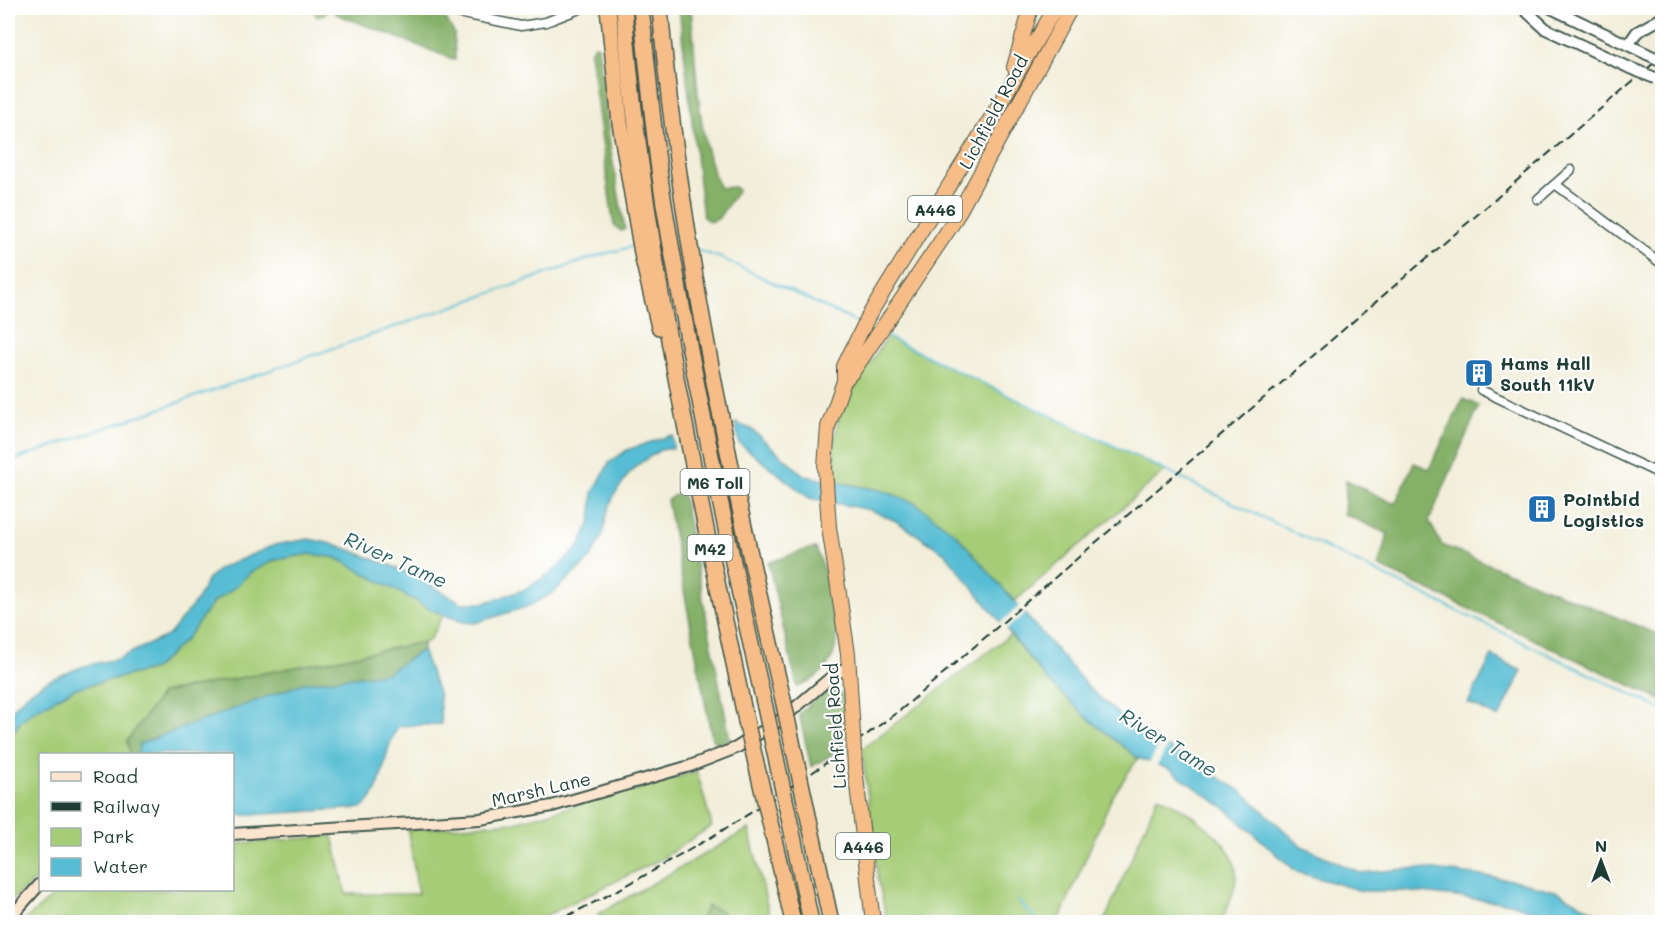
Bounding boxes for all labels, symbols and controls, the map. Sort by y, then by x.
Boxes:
street label: Lichfield Road [953,51,1033,173]
road number: A446 [908,196,962,222]
place label: Hams Hall South 11kV [1500,351,1595,396]
building icon: Hams Hall South 11kV [1463,357,1495,389]
road number: M6 Toll [680,469,750,495]
place label: Pointbid Logistics [1563,487,1644,532]
building icon: Pointbid Logistics [1526,493,1558,525]
water label: River Tame [340,525,452,593]
road number: M42 [688,535,732,561]
street label: Lichfield Road [819,662,851,790]
water label: River Tame [1115,702,1223,782]
legend [39,753,234,891]
text: Road [93,764,138,788]
street label: Marsh Lane [489,766,593,812]
text: Railway [93,794,160,818]
text: Park [93,824,134,848]
north arrow [1571,831,1631,891]
road number: A446 [836,833,890,859]
text: N [1595,835,1607,856]
text: Water [93,854,148,878]

